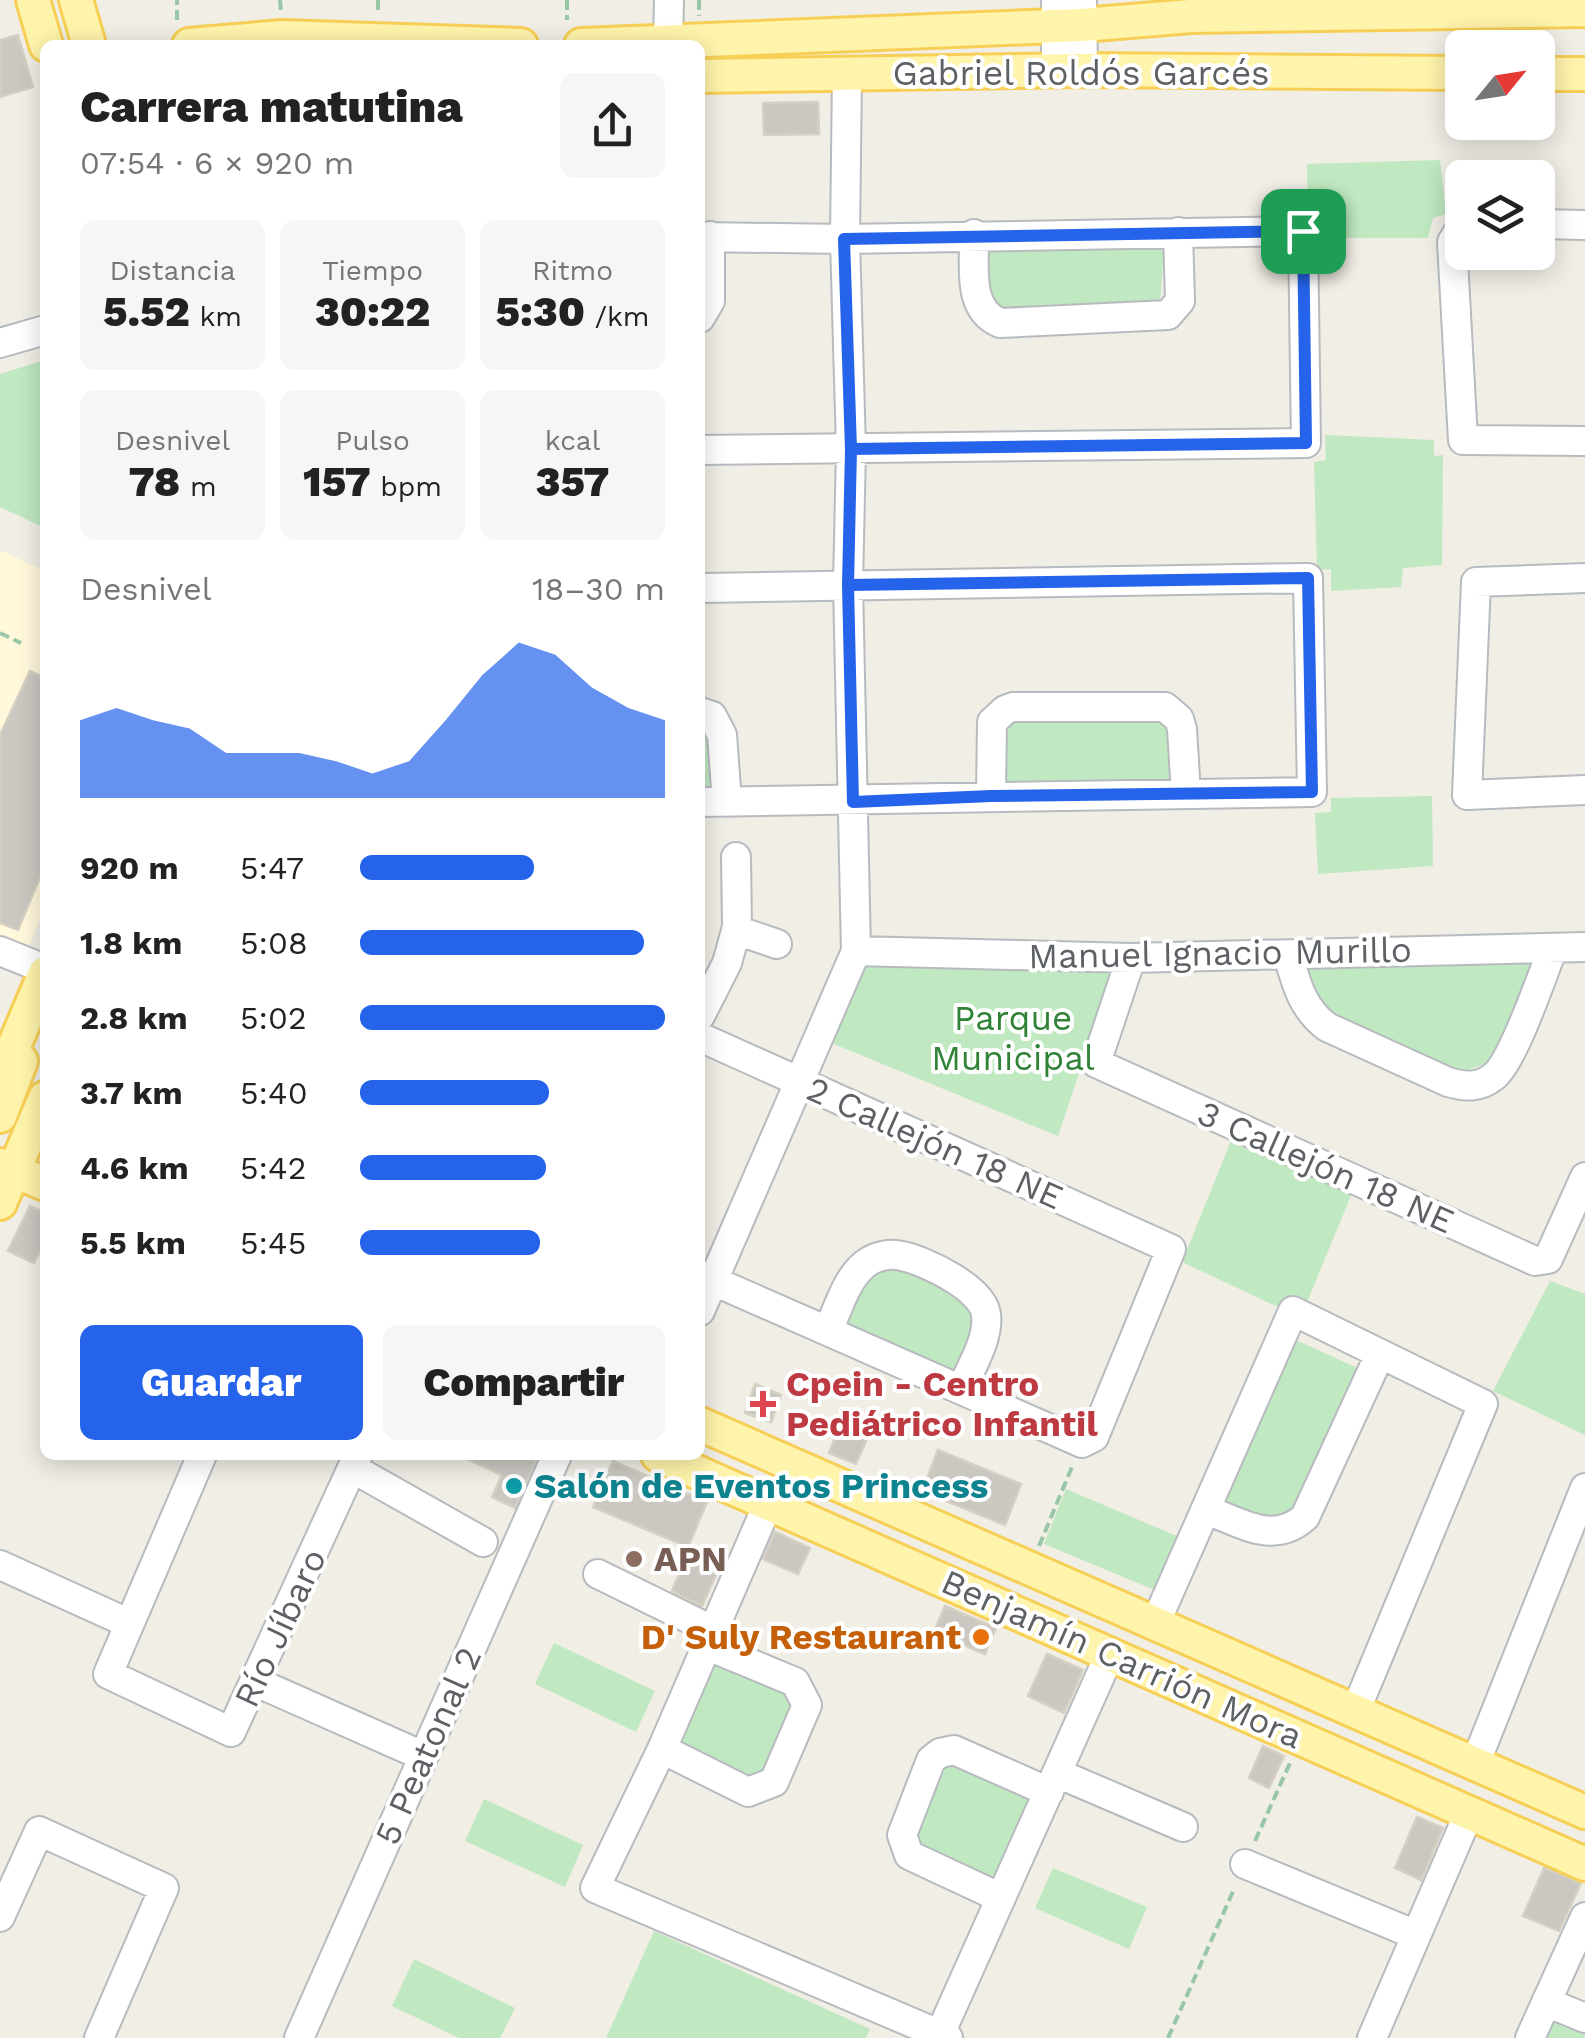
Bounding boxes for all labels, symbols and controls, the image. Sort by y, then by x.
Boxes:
north arrow [1445,30,1555,140]
map controls [1445,30,1555,270]
street label: Gabriel Roldós Garcés [892,52,1270,94]
button: share [560,73,665,178]
text: Carrera matutina [80,80,463,133]
text: 07:54 · 6 × 920 m [80,144,354,182]
button: layers [1445,160,1555,270]
pin [1261,189,1346,274]
icon: arrive [1276,204,1331,259]
text: Distancia [109,254,236,287]
text: Tiempo [322,254,423,287]
text: Ritmo [532,254,613,287]
text: 5.52 [103,287,190,336]
text: 30:22 [315,287,430,336]
text: 5:30 [495,287,585,336]
text: km [190,300,242,333]
text: /km [585,300,650,333]
text: Desnivel [115,424,230,457]
text: Pulso [335,424,410,457]
text: kcal [545,424,600,457]
text: 78 [128,457,180,506]
text: 157 [303,457,371,506]
text: 357 [535,457,610,506]
text: m [180,470,217,503]
text: bpm [371,470,442,503]
text: Desnivel [80,570,212,608]
text: 18–30 m [532,570,665,608]
text: 920 m [80,849,179,887]
text: 5:47 [240,849,304,887]
text: 1.8 km [80,924,182,962]
text: 5:08 [240,924,308,962]
street label: Manuel Ignacio Murillo [1028,929,1412,977]
park label: Parque Municipal [931,997,1095,1079]
text: 2.8 km [80,999,188,1037]
text: 5:02 [240,999,307,1037]
street label: 2 Callejón 18 NE [800,1068,1070,1218]
text: 3.7 km [80,1074,183,1112]
text: 5:40 [240,1074,308,1112]
street label: 3 Callejón 18 NE [1191,1092,1461,1242]
text: 4.6 km [80,1149,189,1187]
text: 5:42 [240,1149,306,1187]
text: 5.5 km [80,1224,186,1262]
text: 5:45 [240,1224,306,1262]
button: Guardar [80,1325,363,1440]
button: Compartir [383,1325,665,1440]
place label: Cpein - Centro Pediátrico Infantil [786,1363,1098,1445]
marker: Cpein - Centro Pediátrico Infantil [750,1391,776,1417]
place label: Salón de Eventos Princess [534,1465,989,1507]
marker: Salón de Eventos Princess [503,1475,525,1497]
place label: APN [654,1538,727,1580]
street label: Río Jíbaro [225,1542,335,1714]
marker: APN [623,1548,645,1570]
street label: Benjamín Carrión Mora [935,1560,1309,1758]
place label: D' Suly Restaurant [641,1616,961,1658]
marker: D' Suly Restaurant [970,1626,992,1648]
street label: 5 Peatonal 2 [366,1641,490,1851]

